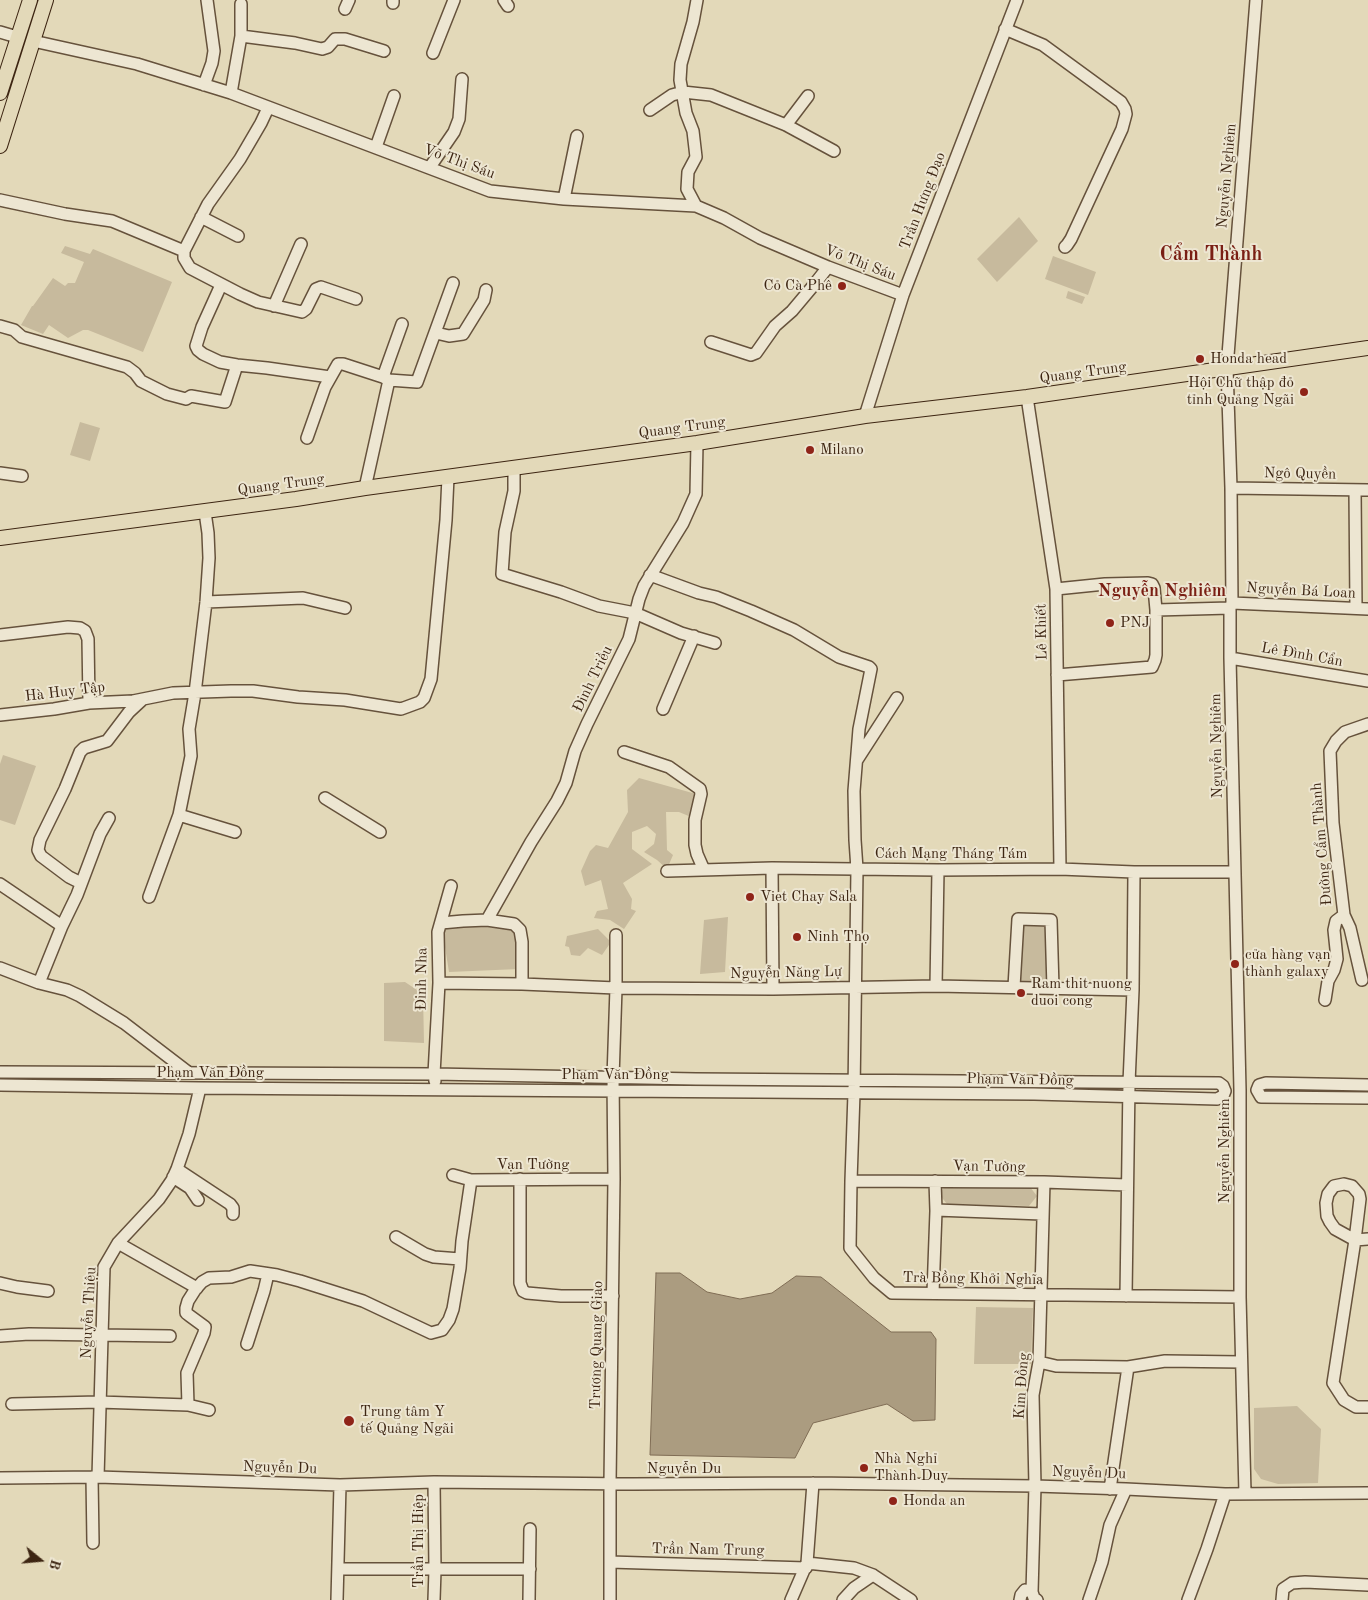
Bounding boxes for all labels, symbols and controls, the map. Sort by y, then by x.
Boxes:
street label: Nguyễn Nghiêm [1213,123,1241,229]
street label: Võ Thị Sáu [421,141,497,183]
street label: Trần Hưng Đạo [896,150,950,252]
street label: Võ Thị Sáu [822,241,898,285]
district label: Cẩm Thành [1160,243,1262,267]
place label: Cỏ Cà Phê [763,277,832,295]
marker: Cỏ Cà Phê [836,280,848,292]
place label: Honda head [1210,350,1287,368]
marker: Honda head [1194,353,1206,365]
street label: Quang Trung [1038,358,1128,388]
place label: Hội Chữ thập đỏ tỉnh Quảng Ngãi [1187,374,1294,409]
marker: Hội Chữ thập đỏ tỉnh Quảng Ngãi [1298,386,1310,398]
street label: Quang Trung [637,413,727,443]
place label: Milano [820,441,864,459]
marker: Milano [804,444,816,456]
street label: Ngô Quyền [1264,464,1336,484]
street label: Quang Trung [236,470,326,500]
street label: Nguyễn Bá Loan [1246,579,1356,603]
district label: Nguyễn Nghiêm [1098,580,1226,602]
street label: Lê Khiết [1033,603,1051,661]
place label: PNJ [1120,614,1150,632]
marker: PNJ [1104,617,1116,629]
street label: Lê Đình Cẩn [1260,639,1344,671]
street label: Đinh Triều [569,643,617,715]
street label: Hà Huy Tập [24,678,106,706]
street label: Nguyễn Nghiêm [1207,693,1227,799]
street label: Đường Cẩm Thành [1308,782,1336,906]
street label: Cách Mạng Tháng Tám [875,845,1027,863]
place label: Viet Chay Sala [760,888,857,906]
marker: Viet Chay Sala [744,891,756,903]
place label: Ninh Thọ [807,928,869,946]
marker: Ninh Thọ [791,931,803,943]
place label: cửa hàng vạn thành galaxy [1245,946,1331,981]
street label: Đinh Nha [412,947,432,1011]
marker: cửa hàng vạn thành galaxy [1229,958,1241,970]
street label: Nguyễn Năng Lự [730,963,842,983]
place label: Ram thit nuong duoi cong [1031,975,1132,1010]
marker: Ram thit nuong duoi cong [1015,987,1027,999]
street label: Phạm Văn Đồng [156,1064,264,1082]
street label: Phạm Văn Đồng [561,1066,669,1084]
street label: Phạm Văn Đồng [966,1070,1074,1090]
street label: Nguyễn Nghiêm [1216,1098,1234,1204]
street label: Vạn Tường [497,1156,569,1174]
street label: Vạn Tường [952,1157,1026,1177]
street label: Nguyễn Thiệu [78,1266,100,1360]
street label: Trà Bồng Khởi Nghĩa [902,1269,1044,1289]
street label: Trương Quang Giao [587,1280,607,1410]
street label: Kim Đồng [1011,1352,1033,1420]
place label: Trung tâm Y tế Quảng Ngãi [360,1403,454,1438]
marker: Trung tâm Y tế Quảng Ngãi [342,1414,356,1428]
place label: Nhà Nghỉ Thành Duy [874,1450,948,1485]
street label: Nguyễn Du [243,1458,317,1478]
street label: Nguyễn Du [647,1460,721,1478]
marker: Nhà Nghỉ Thành Duy [858,1462,870,1474]
street label: Nguyễn Du [1052,1463,1126,1483]
place label: Honda an [903,1492,965,1510]
street label: Trần Thị Hiệp [410,1494,428,1588]
marker: Honda an [887,1495,899,1507]
north arrow [15,1535,65,1585]
street label: Trần Nam Trung [651,1540,765,1560]
text: B [46,1558,62,1571]

